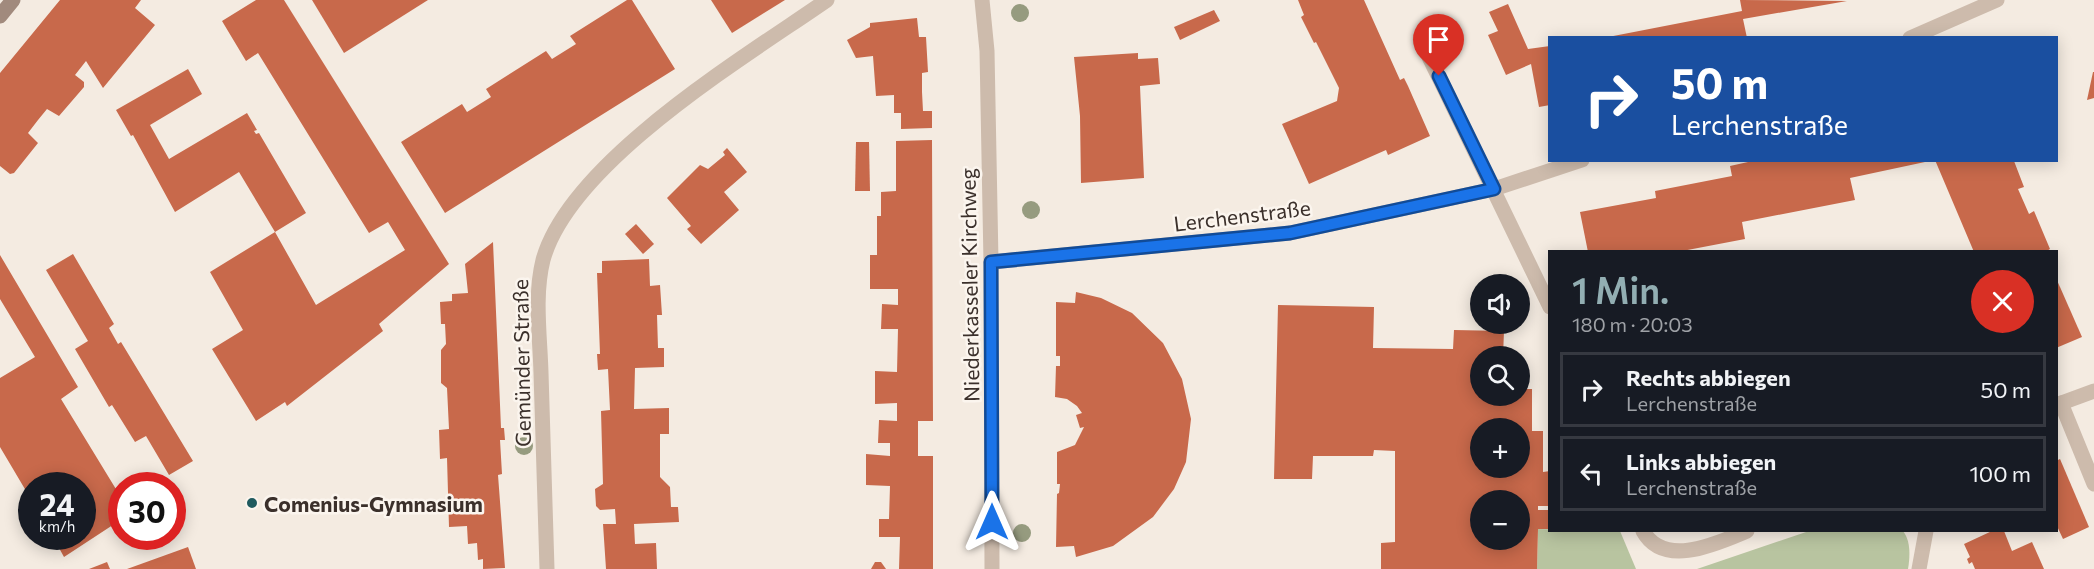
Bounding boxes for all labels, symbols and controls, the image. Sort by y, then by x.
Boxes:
pin [1413,14,1464,76]
icon: arrive [1422,23,1455,56]
text: 50 m [1671,56,1768,108]
icon: right [1572,60,1650,138]
text: Lerchenstraße [1671,108,1848,141]
street label: Niederkasseler Kirchweg [954,168,984,402]
street label: Lerchenstraße [1172,194,1312,236]
text: 1 Min. [1572,267,1669,311]
button: close [1971,270,2034,333]
map controls [1470,274,1530,550]
button: sound [1470,274,1530,334]
street label: Gemünder Straße [507,279,535,447]
text: 180 m · 20:03 [1572,312,1693,336]
button: search [1470,346,1530,406]
text: Rechts abbiegen [1626,364,1791,391]
icon: right [1575,373,1608,406]
text: 50 m [1981,376,2031,403]
text: Lerchenstraße [1626,391,1757,415]
button: + [1470,418,1530,478]
text: Links abbiegen [1626,448,1776,475]
icon: left [1575,457,1608,490]
text: 100 m [1969,460,2031,487]
speed limit sign: 30 [108,472,186,550]
text: Lerchenstraße [1626,475,1757,499]
text: 24 [39,485,75,522]
position arrow [960,490,1024,554]
button: − [1470,490,1530,550]
place label: Comenius-Gymnasium [264,491,483,516]
marker: Comenius-Gymnasium [245,496,259,510]
text: km/h [39,517,75,535]

